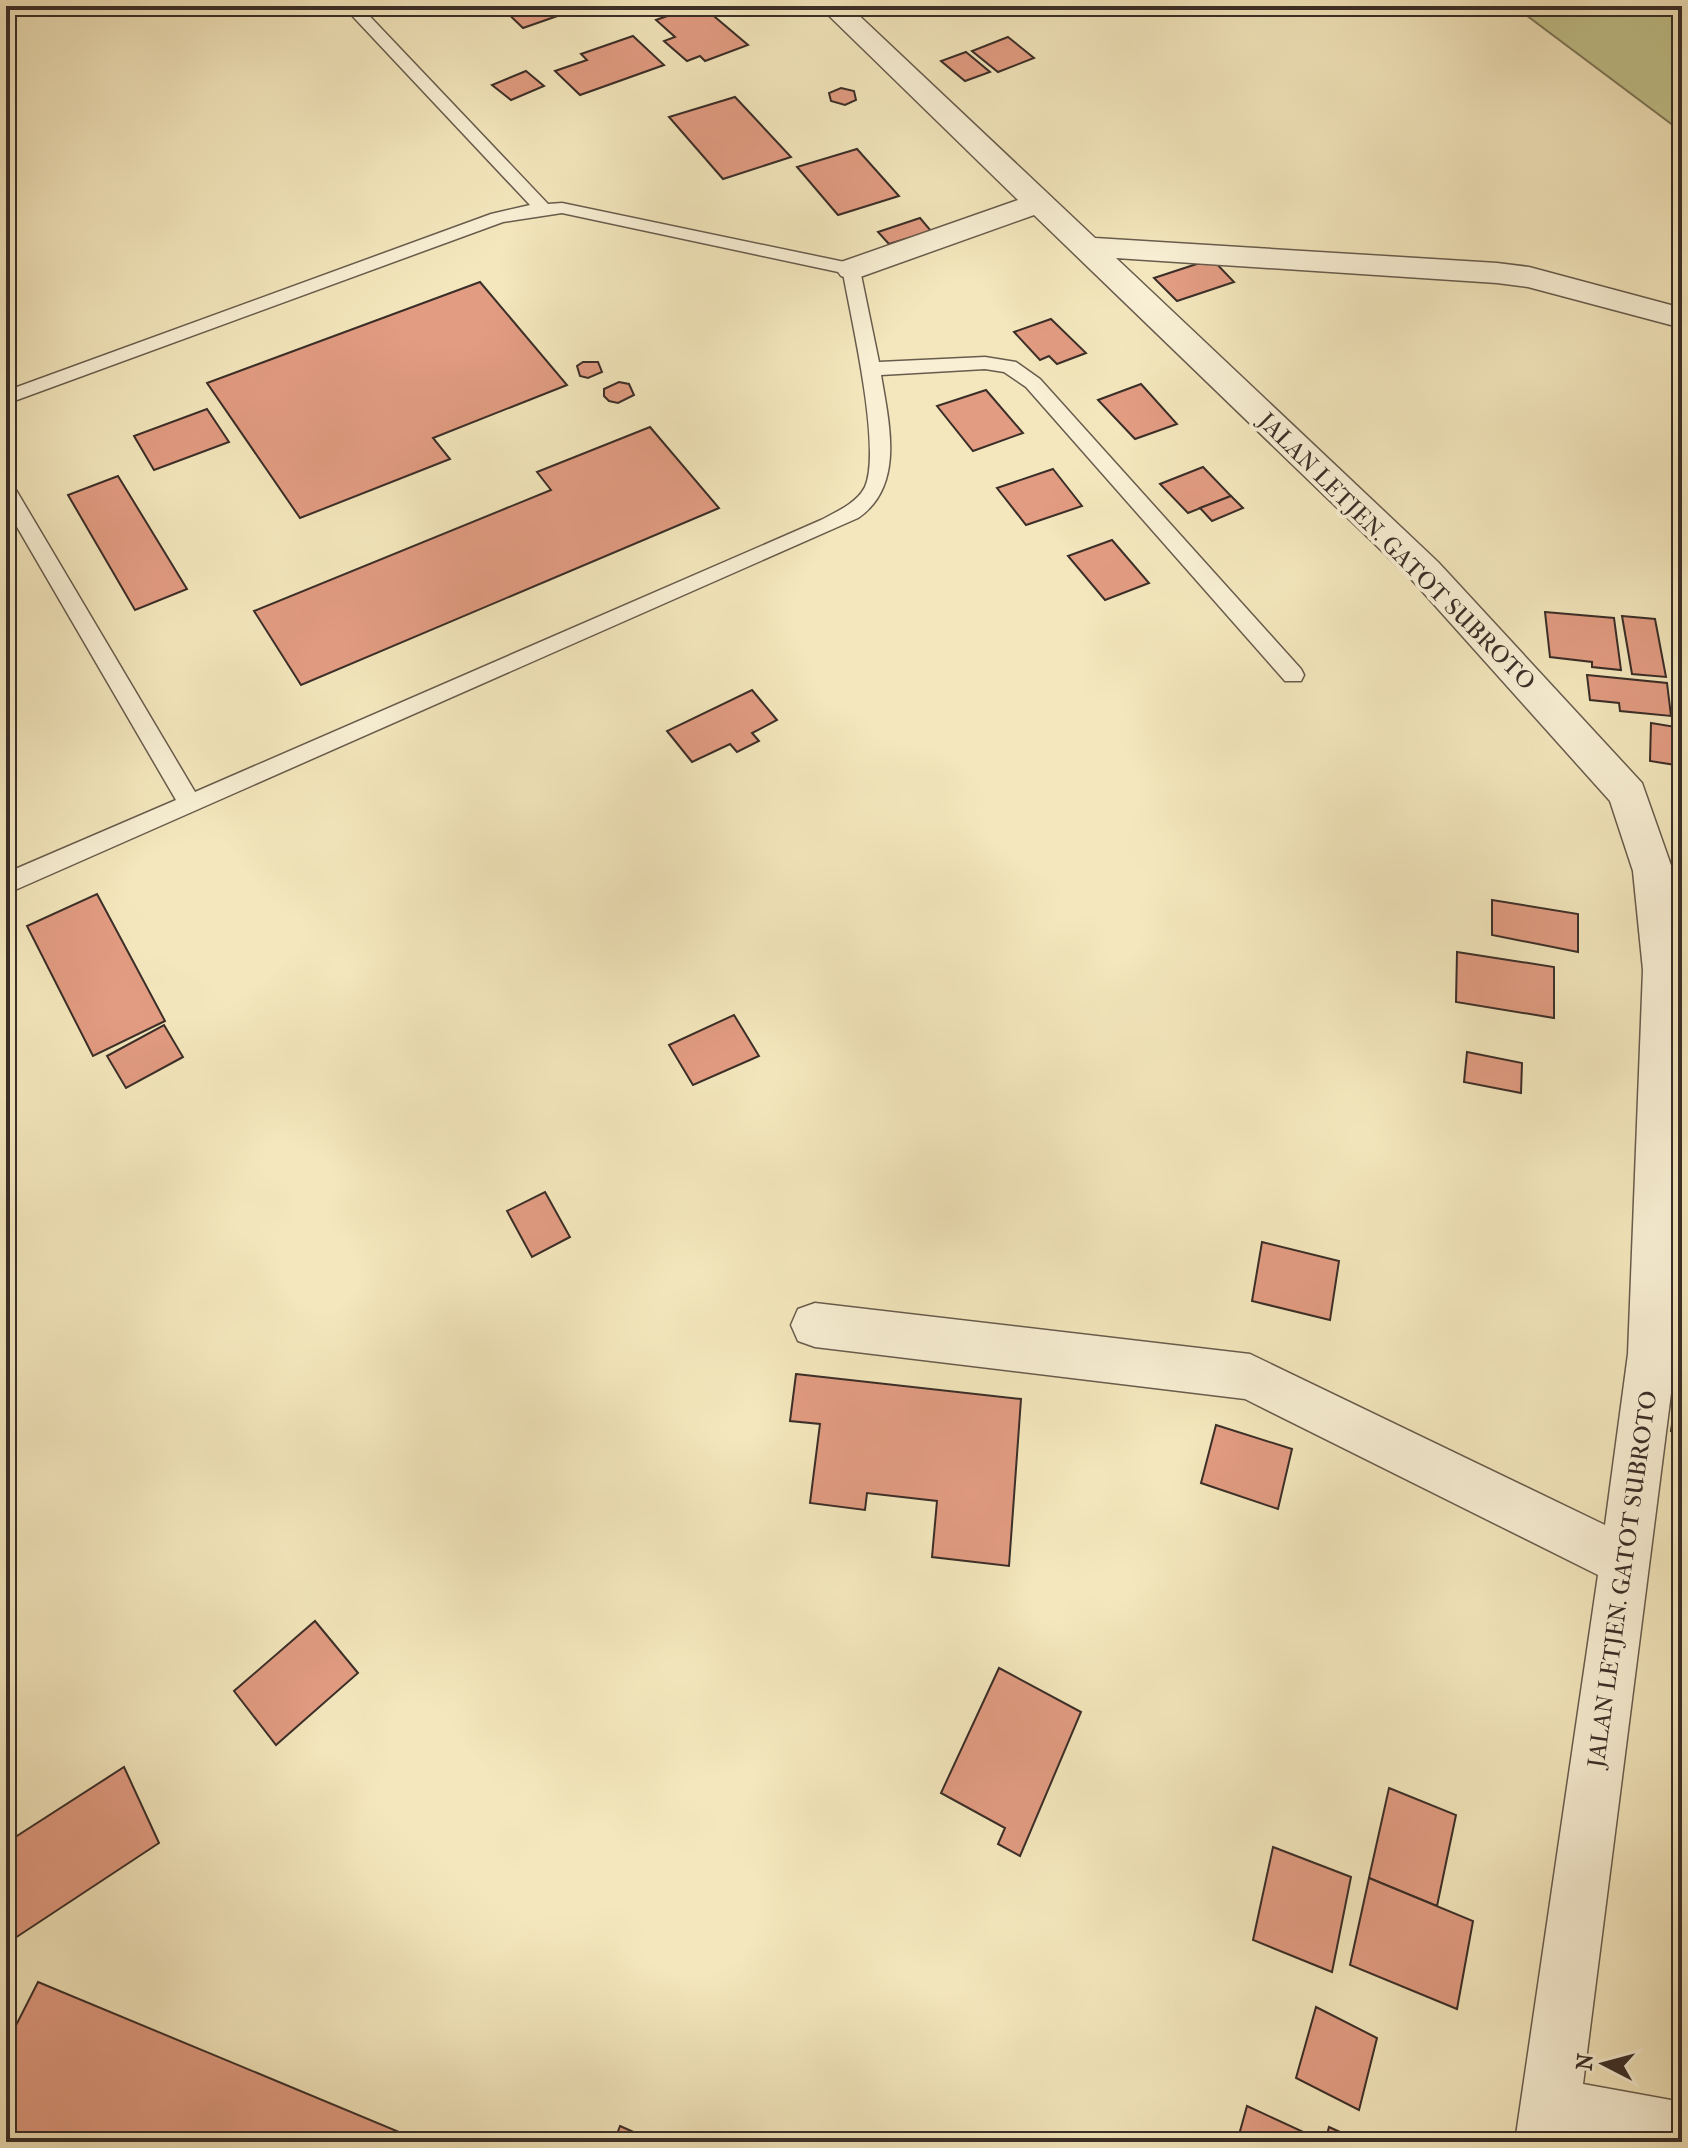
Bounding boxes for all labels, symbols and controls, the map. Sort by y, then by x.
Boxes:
street label: JALAN LETJEN. GATOT SUBROTO [1251,405,1541,695]
street label: JALAN LETJEN. GATOT SUBROTO [1581,1389,1662,1771]
north arrow [1564,2024,1644,2104]
text: N [1571,2052,1599,2072]

